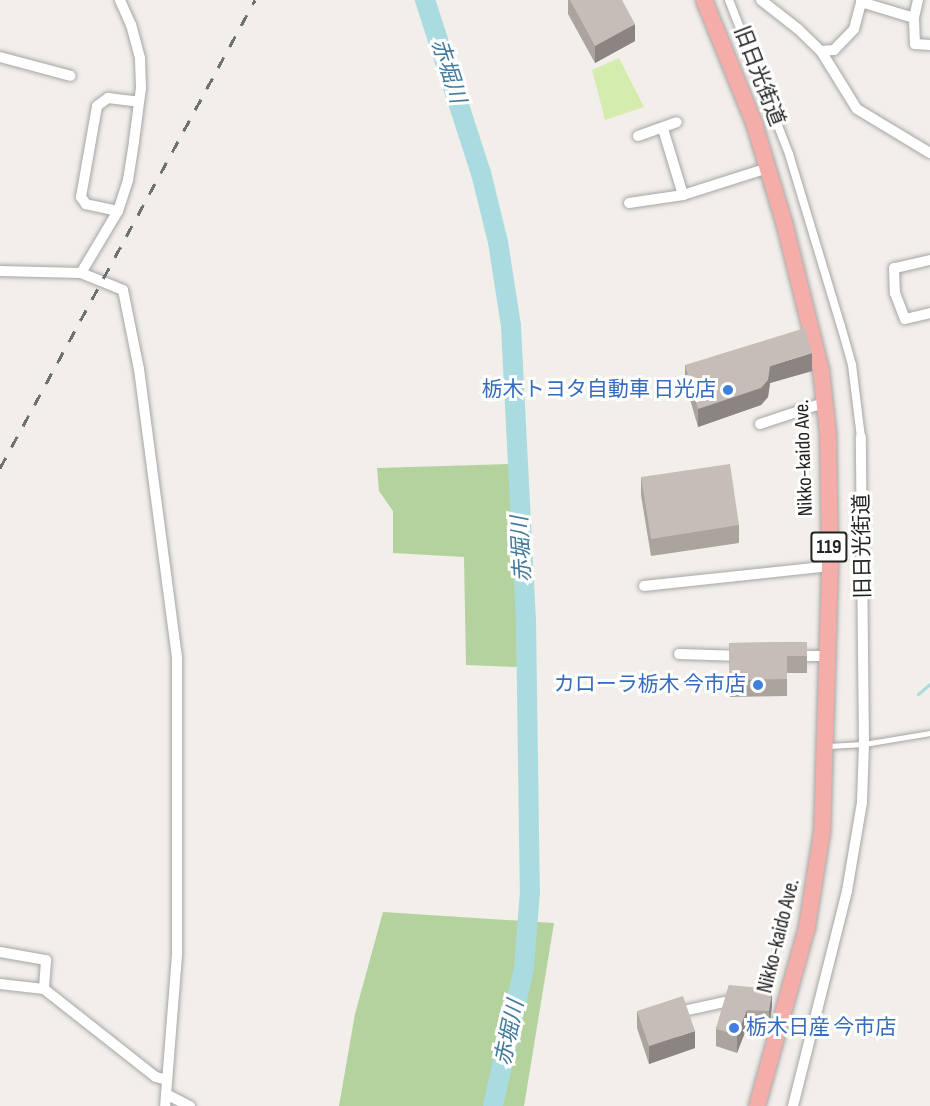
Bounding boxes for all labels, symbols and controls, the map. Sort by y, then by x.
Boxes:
street label: 旧日光街道 [728,22,790,130]
water label: 赤堀川 [425,36,471,106]
place label: 栃木トヨタ自動車 日光店 [482,377,716,403]
marker: 栃木トヨタ自動車 日光店 [721,383,735,397]
street label: Nikko-kaido Ave. [789,399,819,517]
street label: 旧日光街道 [849,493,877,599]
water label: 赤堀川 [507,515,537,583]
road number: 119 [810,530,848,564]
place label: カローラ栃木 今市店 [554,672,746,698]
marker: カローラ栃木 今市店 [751,678,765,692]
street label: Nikko-kaido Ave. [753,876,805,996]
water label: 赤堀川 [490,998,530,1068]
place label: 栃木日産 今市店 [746,1015,896,1041]
marker: 栃木日産 今市店 [727,1021,741,1035]

